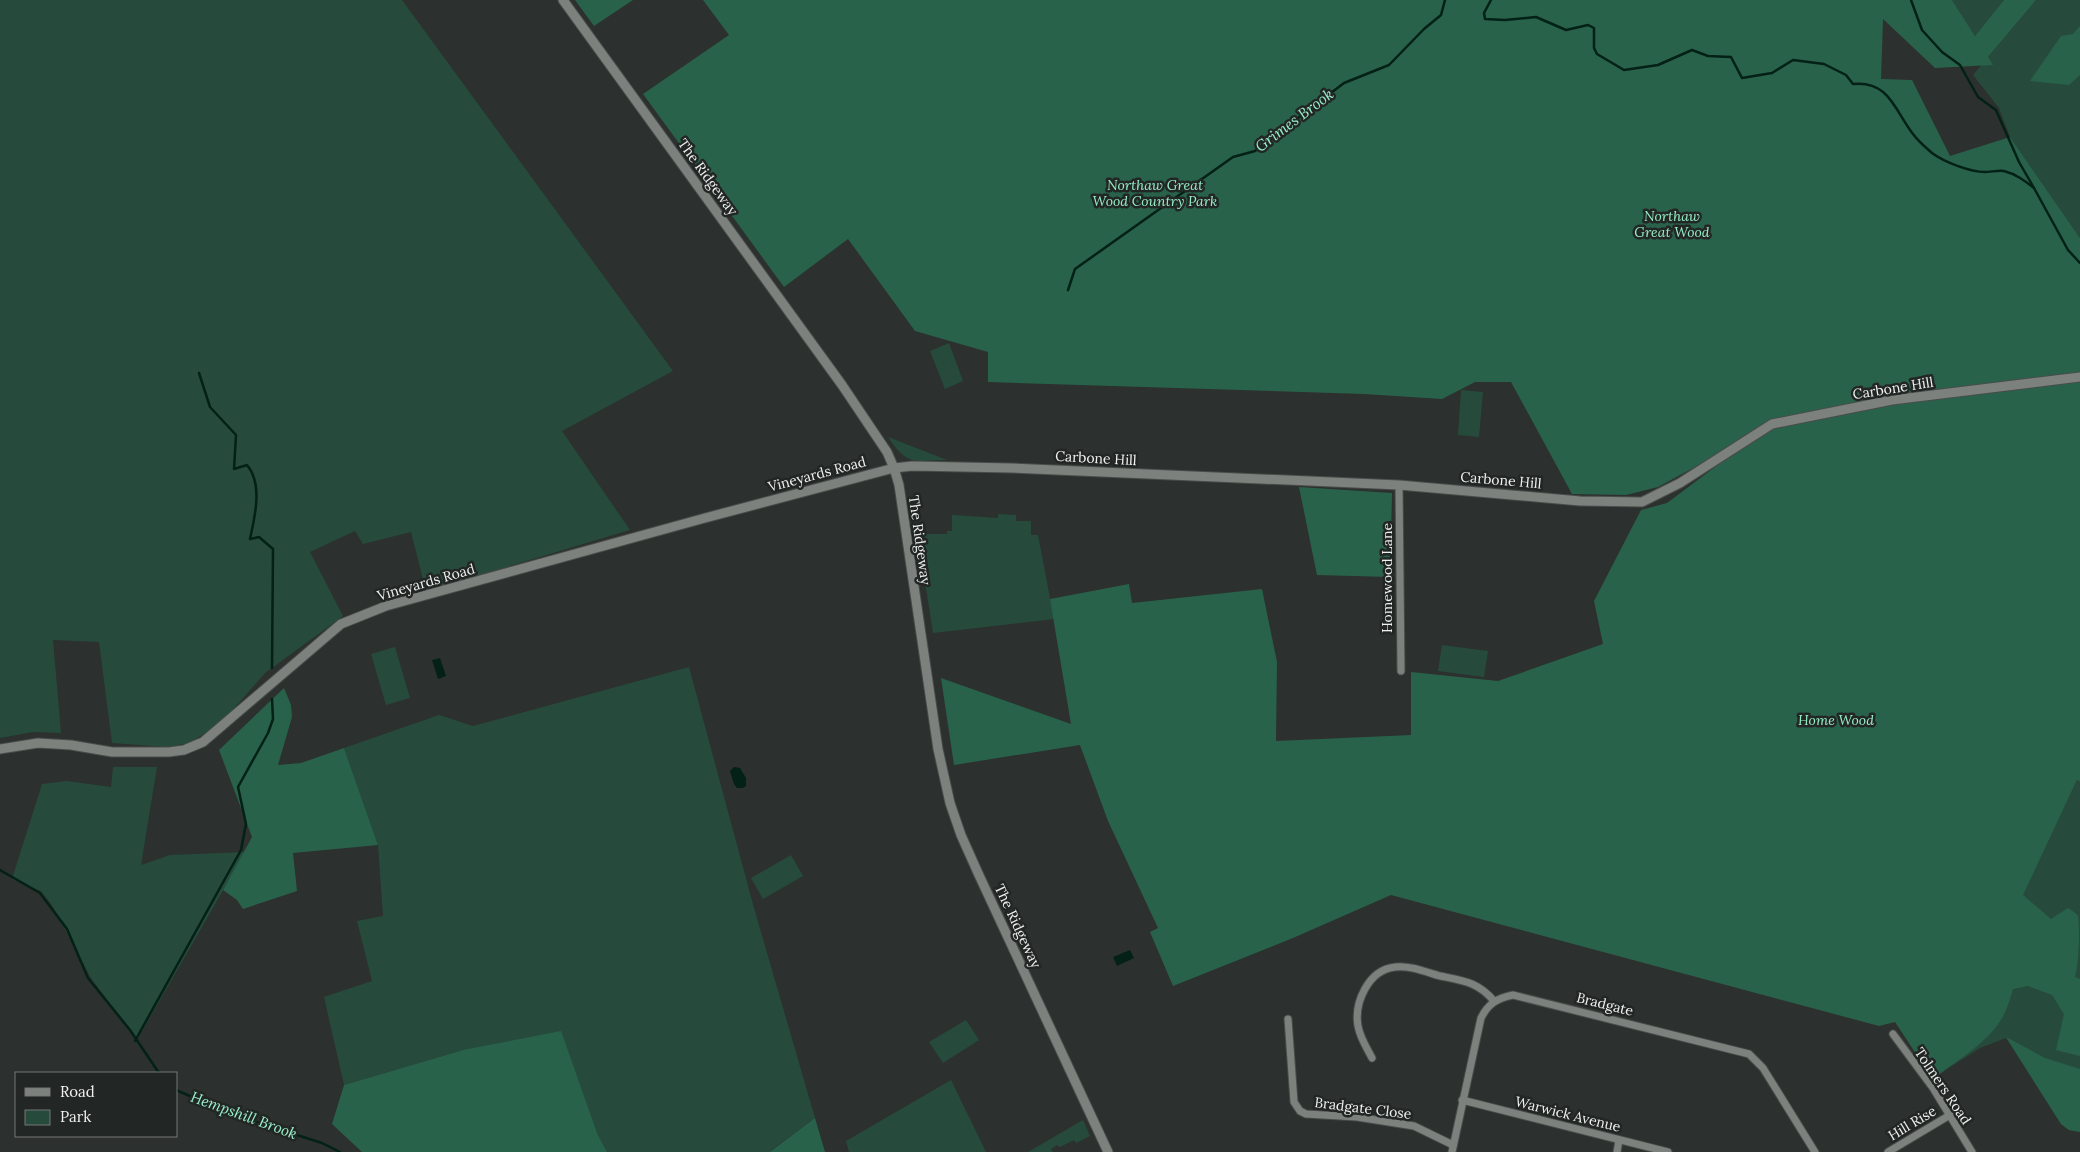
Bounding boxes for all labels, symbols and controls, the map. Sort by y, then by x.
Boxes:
water label: Grimes Brook [1251,84,1337,156]
street label: The Ridgeway [674,135,742,219]
park label: Northaw Great Wood Country Park [1093,176,1217,210]
park label: Northaw Great Wood [1634,207,1710,241]
street label: Carbone Hill [1851,373,1935,403]
street label: Carbone Hill [1055,447,1137,469]
street label: Vineyards Road [765,452,868,496]
street label: Carbone Hill [1460,467,1543,493]
street label: The Ridgeway [905,494,935,587]
street label: Homewood Lane [1378,523,1396,633]
street label: Vineyards Road [374,560,477,605]
park label: Home Wood [1798,711,1874,729]
street label: The Ridgeway [991,881,1046,971]
street label: Bradgate [1575,988,1636,1020]
street label: Tolmers Road [1911,1044,1975,1128]
legend [15,1072,178,1137]
text: Road [60,1082,95,1101]
water label: Hempshill Brook [188,1087,300,1143]
street label: Warwick Avenue [1513,1092,1623,1136]
street label: Bradgate Close [1313,1093,1413,1123]
street label: Hill Rise [1885,1101,1940,1144]
text: Park [60,1107,91,1126]

